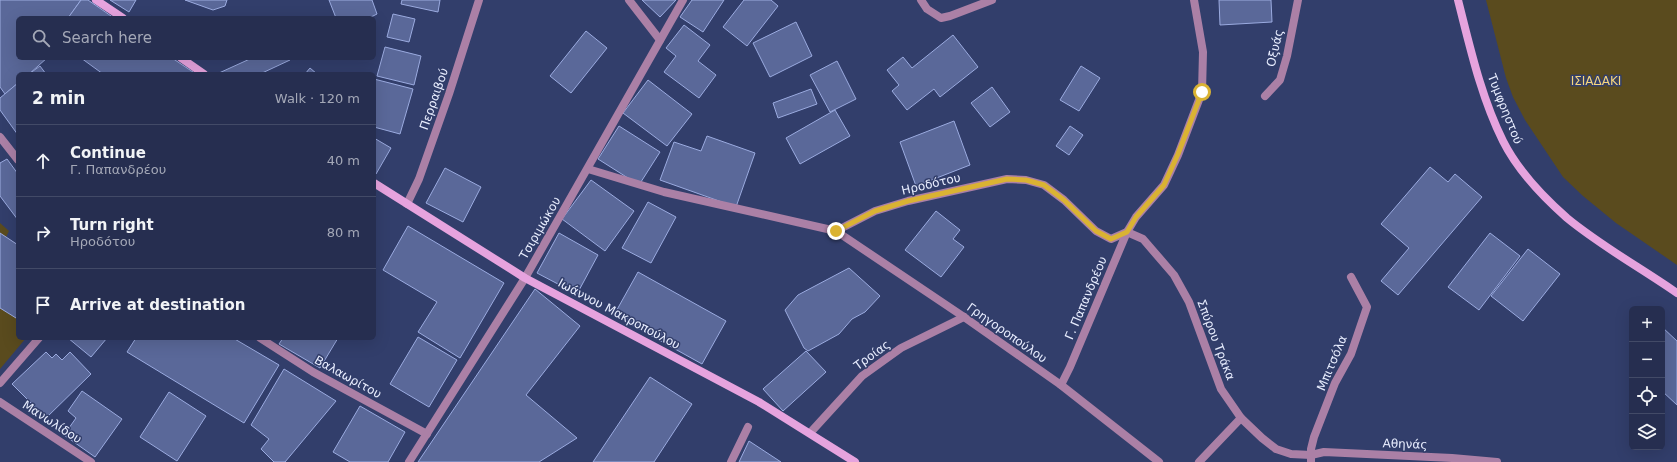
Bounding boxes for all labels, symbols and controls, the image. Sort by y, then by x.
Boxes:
search box [16,16,376,60]
icon: search [30,27,52,49]
street label: Οξυάς [1264,28,1286,68]
text: Search here [62,29,152,47]
street label: Περραιβού [417,66,451,132]
street label: Τυμφρηστού [1484,71,1525,146]
park label: ΙΣΙΑΔΑΚΙ [1571,74,1621,88]
route start [1193,83,1211,101]
text: 2 min [32,88,85,108]
text: Walk · 120 m [275,91,360,106]
text: Continue [70,144,146,162]
icon: ahead [32,150,54,172]
text: 40 m [327,153,360,168]
text: Γ. Παπανδρέου [70,162,166,177]
street label: Ηροδότου [900,170,962,198]
street label: Τσιριμώκου [516,194,564,263]
text: Turn right [70,216,154,234]
icon: right [32,222,54,244]
route end [827,222,845,240]
text: 80 m [327,225,360,240]
text: Ηροδότου [70,234,135,249]
street label: Γ. Παπανδρέου [1062,254,1110,342]
street label: Ιωάννου Μακροπούλου [556,276,682,352]
icon: arrive [32,294,54,316]
text: Arrive at destination [70,296,245,314]
street label: Σπύρου Τράκα [1194,298,1238,382]
street label: Γρηγοροπούλου [964,300,1050,366]
map controls [1629,306,1665,450]
button: + [1629,306,1665,342]
street label: Μπιτσόλα [1314,333,1350,393]
street label: Τροίας [850,337,893,373]
button: − [1629,342,1665,378]
street label: Βαλαωρίτου [312,353,384,401]
button: locate [1629,378,1665,414]
street label: Μανωλίδου [20,398,84,446]
button: layers [1629,414,1665,450]
street label: Αθηνάς [1382,436,1428,452]

